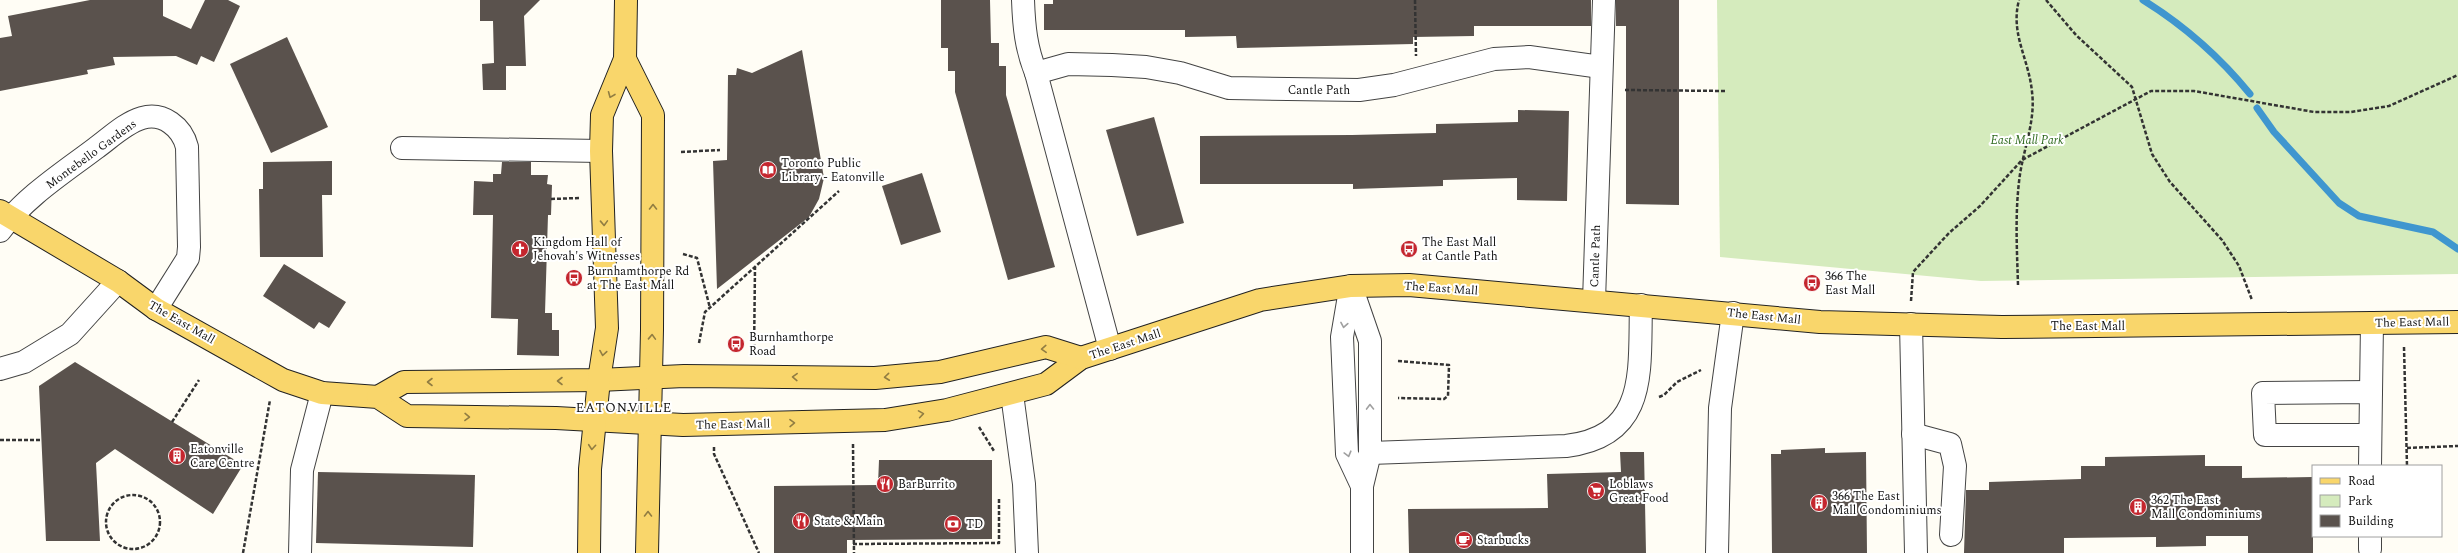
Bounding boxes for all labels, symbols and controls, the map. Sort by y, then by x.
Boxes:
street label: Cantle Path [1288,81,1350,100]
one-way arrow [607,91,615,98]
street label: Montebello Gardens [42,115,141,194]
park label: East Mall Park [1990,131,2064,150]
place label: Toronto Public Library - Eatonville [781,154,885,187]
library icon: Toronto Public Library - Eatonville [758,160,778,180]
one-way arrow [649,204,657,210]
one-way arrow [599,220,608,226]
street label: Cantle Path [1585,224,1606,288]
place label: Kingdom Hall of Jehovah's Witnesses [533,233,640,266]
place label: The East Mall at Cantle Path [1422,233,1498,266]
church icon: Kingdom Hall of Jehovah's Witnesses [510,239,530,259]
bus stop icon: The East Mall at Cantle Path [1399,239,1419,259]
place label: Burnhamthorpe Rd at The East Mall [587,262,690,295]
place label: 366 The East Mall [1825,267,1875,300]
bus stop icon: Burnhamthorpe Rd at The East Mall [564,268,584,288]
bus stop icon: 366 The East Mall [1802,273,1822,293]
street label: The East Mall [1403,276,1479,301]
street label: The East Mall [145,296,219,349]
street label: The East Mall [1726,303,1802,330]
street label: The East Mall [2375,312,2449,333]
street label: The East Mall [2051,317,2125,336]
one-way arrow [1341,322,1349,328]
street label: The East Mall [1087,324,1163,365]
place label: Burnhamthorpe Road [749,328,834,361]
one-way arrow [648,334,656,340]
bus stop icon: Burnhamthorpe Road [726,334,746,354]
one-way arrow [1040,344,1047,353]
one-way arrow [599,350,608,356]
one-way arrow [884,372,890,381]
one-way arrow [792,373,798,381]
one-way arrow [557,377,563,385]
one-way arrow [427,378,433,386]
district label: EATONVILLE [576,398,672,418]
one-way arrow [1366,404,1374,410]
one-way arrow [918,410,925,419]
one-way arrow [464,413,470,421]
street label: The East Mall [696,414,770,435]
one-way arrow [789,419,795,427]
place label: Eatonville Care Centre [190,440,255,473]
one-way arrow [588,444,597,450]
building icon: Eatonville Care Centre [167,446,187,466]
one-way arrow [1343,450,1352,457]
legend [2312,465,2442,537]
text: Road [2348,472,2375,491]
restaurant icon: BarBurrito [875,474,895,494]
place label: BarBurrito [898,475,955,494]
place label: Loblaws Great Food [1609,475,1669,508]
supermarket icon: Loblaws Great Food [1586,481,1606,501]
place label: 366 The East Mall Condominiums [1832,487,1942,520]
place label: 362 The East Mall Condominiums [2151,491,2261,524]
text: Park [2348,492,2373,511]
building icon: 366 The East Mall Condominiums [1809,493,1829,513]
building icon: 362 The East Mall Condominiums [2128,497,2148,517]
one-way arrow [644,511,652,517]
restaurant icon: State & Main [791,511,811,531]
place label: State & Main [814,512,883,531]
text: Building [2348,512,2394,531]
bank icon: TD [943,514,963,534]
place label: TD [966,515,983,534]
cafe icon: Starbucks [1454,530,1474,550]
place label: Starbucks [1477,531,1529,550]

